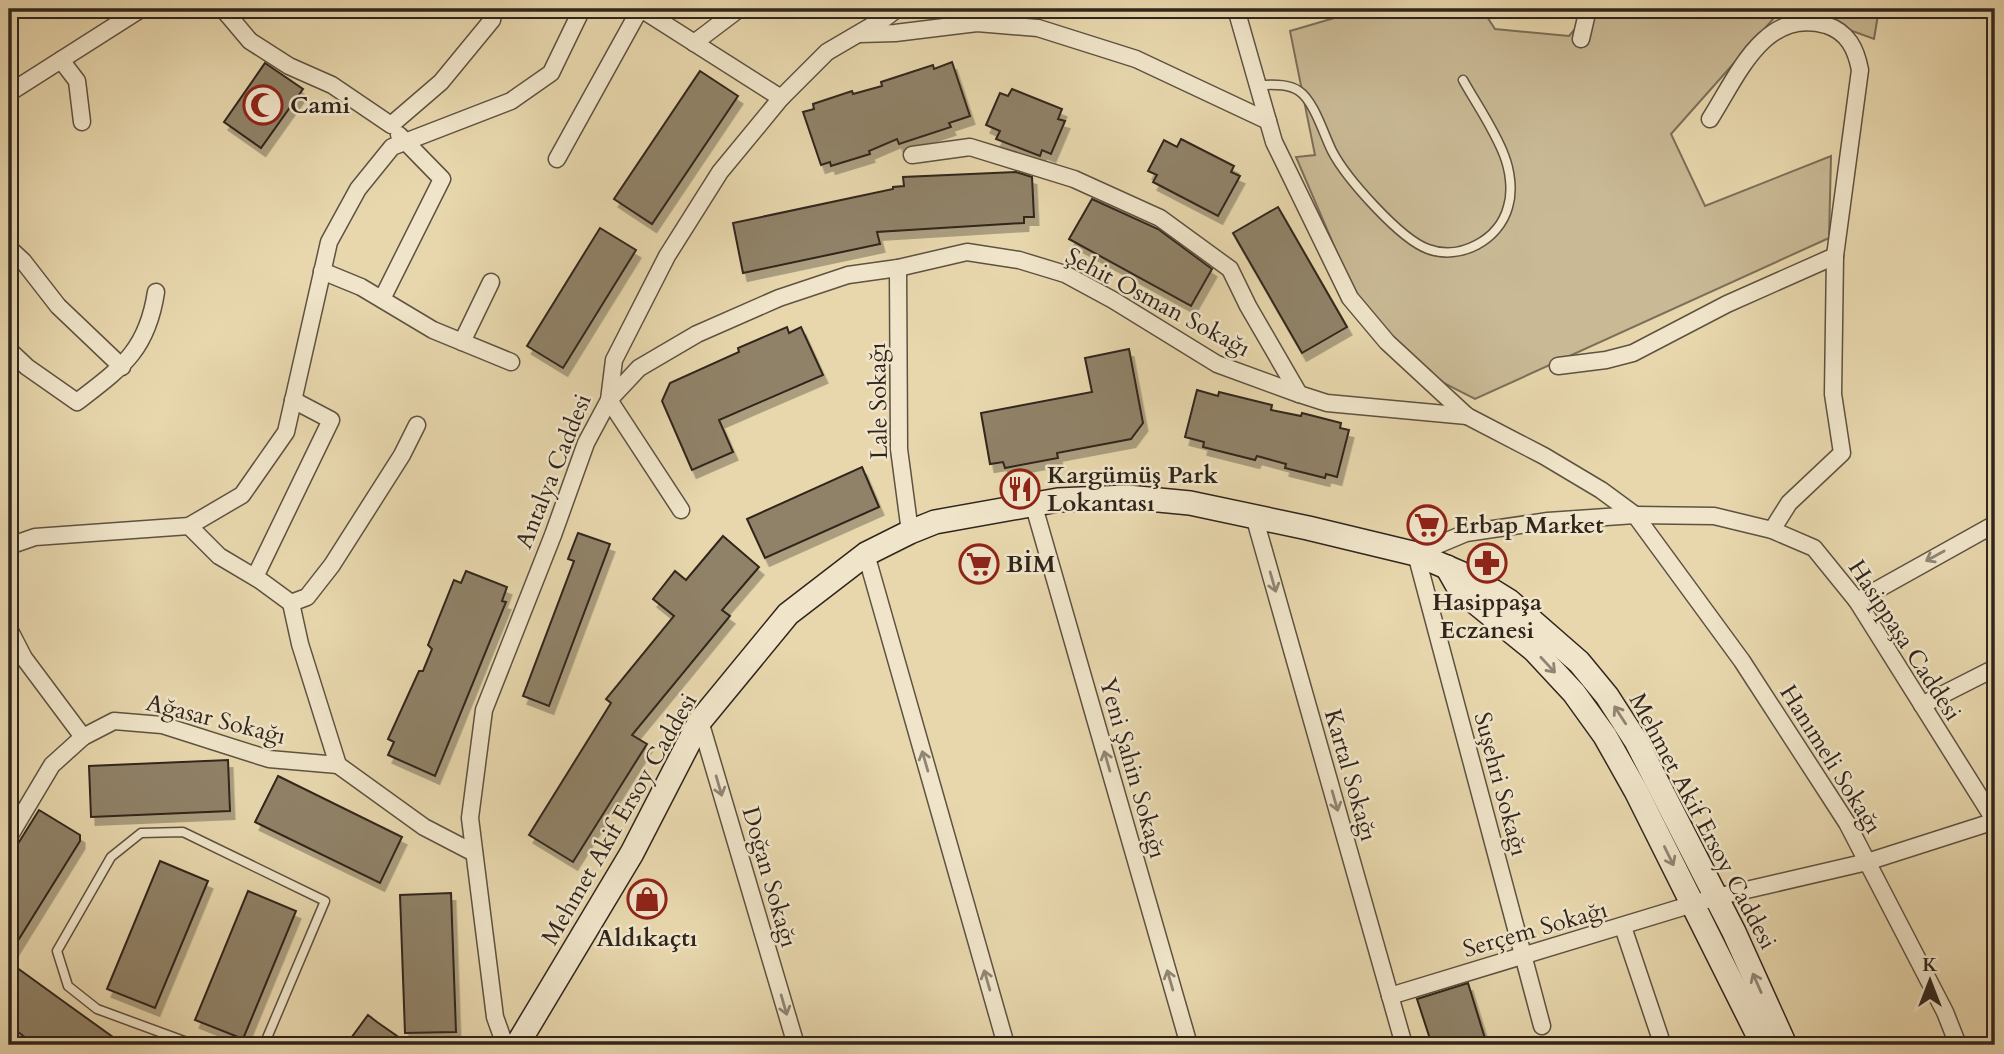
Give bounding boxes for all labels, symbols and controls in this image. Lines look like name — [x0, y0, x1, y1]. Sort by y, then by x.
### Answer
mosque icon: Cami — [242, 84, 284, 126]
place label: Cami — [290, 89, 351, 122]
street label: Şehit Osman Sokağı — [1060, 240, 1256, 365]
street label: Lale Sokağı — [861, 342, 896, 460]
street label: Antalya Caddesi — [507, 389, 600, 553]
place label: Kargümüş Park Lokantası — [1047, 459, 1218, 520]
restaurant icon: Kargümüş Park Lokantası — [999, 468, 1041, 510]
supermarket icon: Erbap Market — [1406, 504, 1448, 546]
place label: Erbap Market — [1454, 509, 1604, 542]
pharmacy icon: Hasippaşa Eczanesi — [1466, 542, 1508, 584]
supermarket icon: BİM — [958, 543, 1000, 585]
place label: BİM — [1006, 548, 1056, 581]
one-way arrow — [1925, 550, 1946, 563]
street label: Hasippaşa Caddesi — [1840, 553, 1969, 727]
one-way arrow — [1267, 571, 1280, 593]
place label: Hasippaşa Eczanesi — [1432, 586, 1542, 647]
one-way arrow — [1540, 656, 1556, 674]
street label: Yeni Şahin Sokağı — [1091, 674, 1174, 863]
street label: Hanımeli Sokağı — [1772, 679, 1890, 840]
street label: Ağasar Sokağı — [143, 686, 289, 753]
street label: Mehmet Akif Ersoy Caddesi — [534, 687, 705, 951]
street label: Mehmet Akif Ersoy Caddesi — [1621, 687, 1784, 955]
street label: Kartal Sokağı — [1316, 705, 1385, 845]
one-way arrow — [1612, 706, 1626, 726]
street label: Suşehri Sokağı — [1465, 709, 1536, 860]
one-way arrow — [918, 750, 931, 773]
one-way arrow — [1100, 750, 1113, 772]
one-way arrow — [714, 775, 727, 797]
one-way arrow — [1329, 790, 1342, 812]
street label: Doğan Sokağı — [734, 803, 805, 952]
one-way arrow — [1662, 845, 1676, 866]
shop icon: Aldıkaçtı — [626, 878, 668, 920]
street label: Serçem Sokağı — [1459, 893, 1611, 966]
place label: Aldıkaçtı — [597, 922, 698, 955]
north arrow — [1896, 946, 1966, 1016]
text: K — [1922, 952, 1938, 978]
one-way arrow — [980, 969, 993, 991]
one-way arrow — [1163, 969, 1176, 991]
one-way arrow — [1750, 973, 1763, 994]
one-way arrow — [778, 993, 791, 1015]

